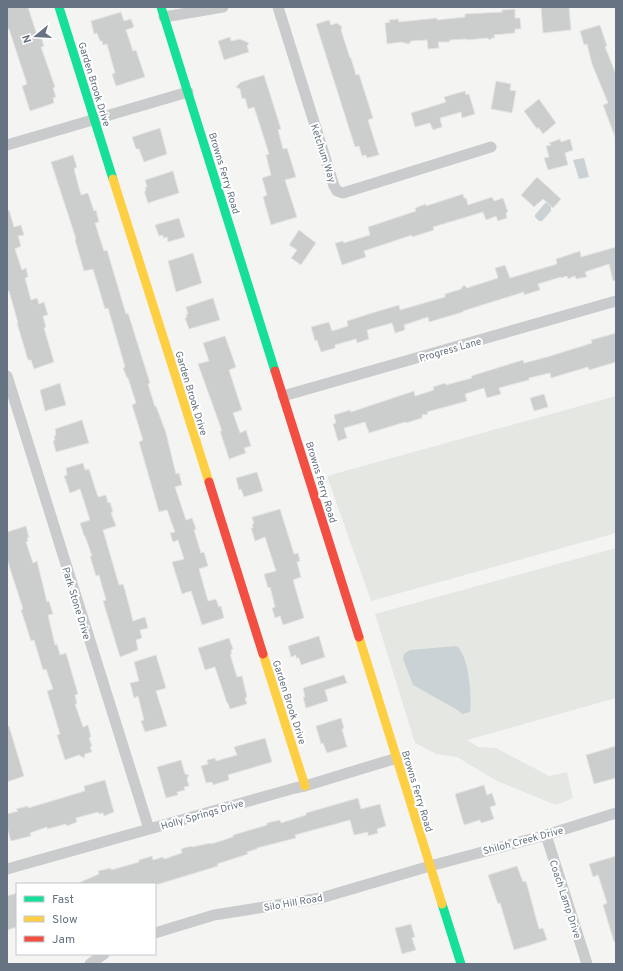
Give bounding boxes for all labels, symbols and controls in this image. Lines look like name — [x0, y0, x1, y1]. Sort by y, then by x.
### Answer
north arrow — [16, 16, 56, 56]
text: N — [20, 33, 35, 45]
street label: Garden Brook Drive — [75, 41, 113, 128]
street label: Ketchum Way — [307, 122, 338, 184]
street label: Browns Ferry Road — [205, 131, 242, 216]
street label: Progress Lane — [418, 335, 483, 366]
street label: Garden Brook Drive — [172, 350, 210, 437]
street label: Browns Ferry Road — [302, 440, 339, 525]
street label: Park Stone Drive — [58, 566, 93, 641]
street label: Garden Brook Drive — [269, 659, 308, 746]
street label: Browns Ferry Road — [398, 749, 435, 834]
street label: Holly Springs Drive — [159, 797, 245, 833]
street label: Shiloh Creek Drive — [482, 824, 565, 858]
street label: Coach Lamp Drive — [546, 859, 583, 940]
legend — [16, 883, 156, 955]
text: Fast — [52, 892, 74, 908]
street label: Silo Hill Road — [263, 892, 324, 915]
text: Slow — [52, 912, 78, 928]
text: Jam — [52, 932, 75, 948]

